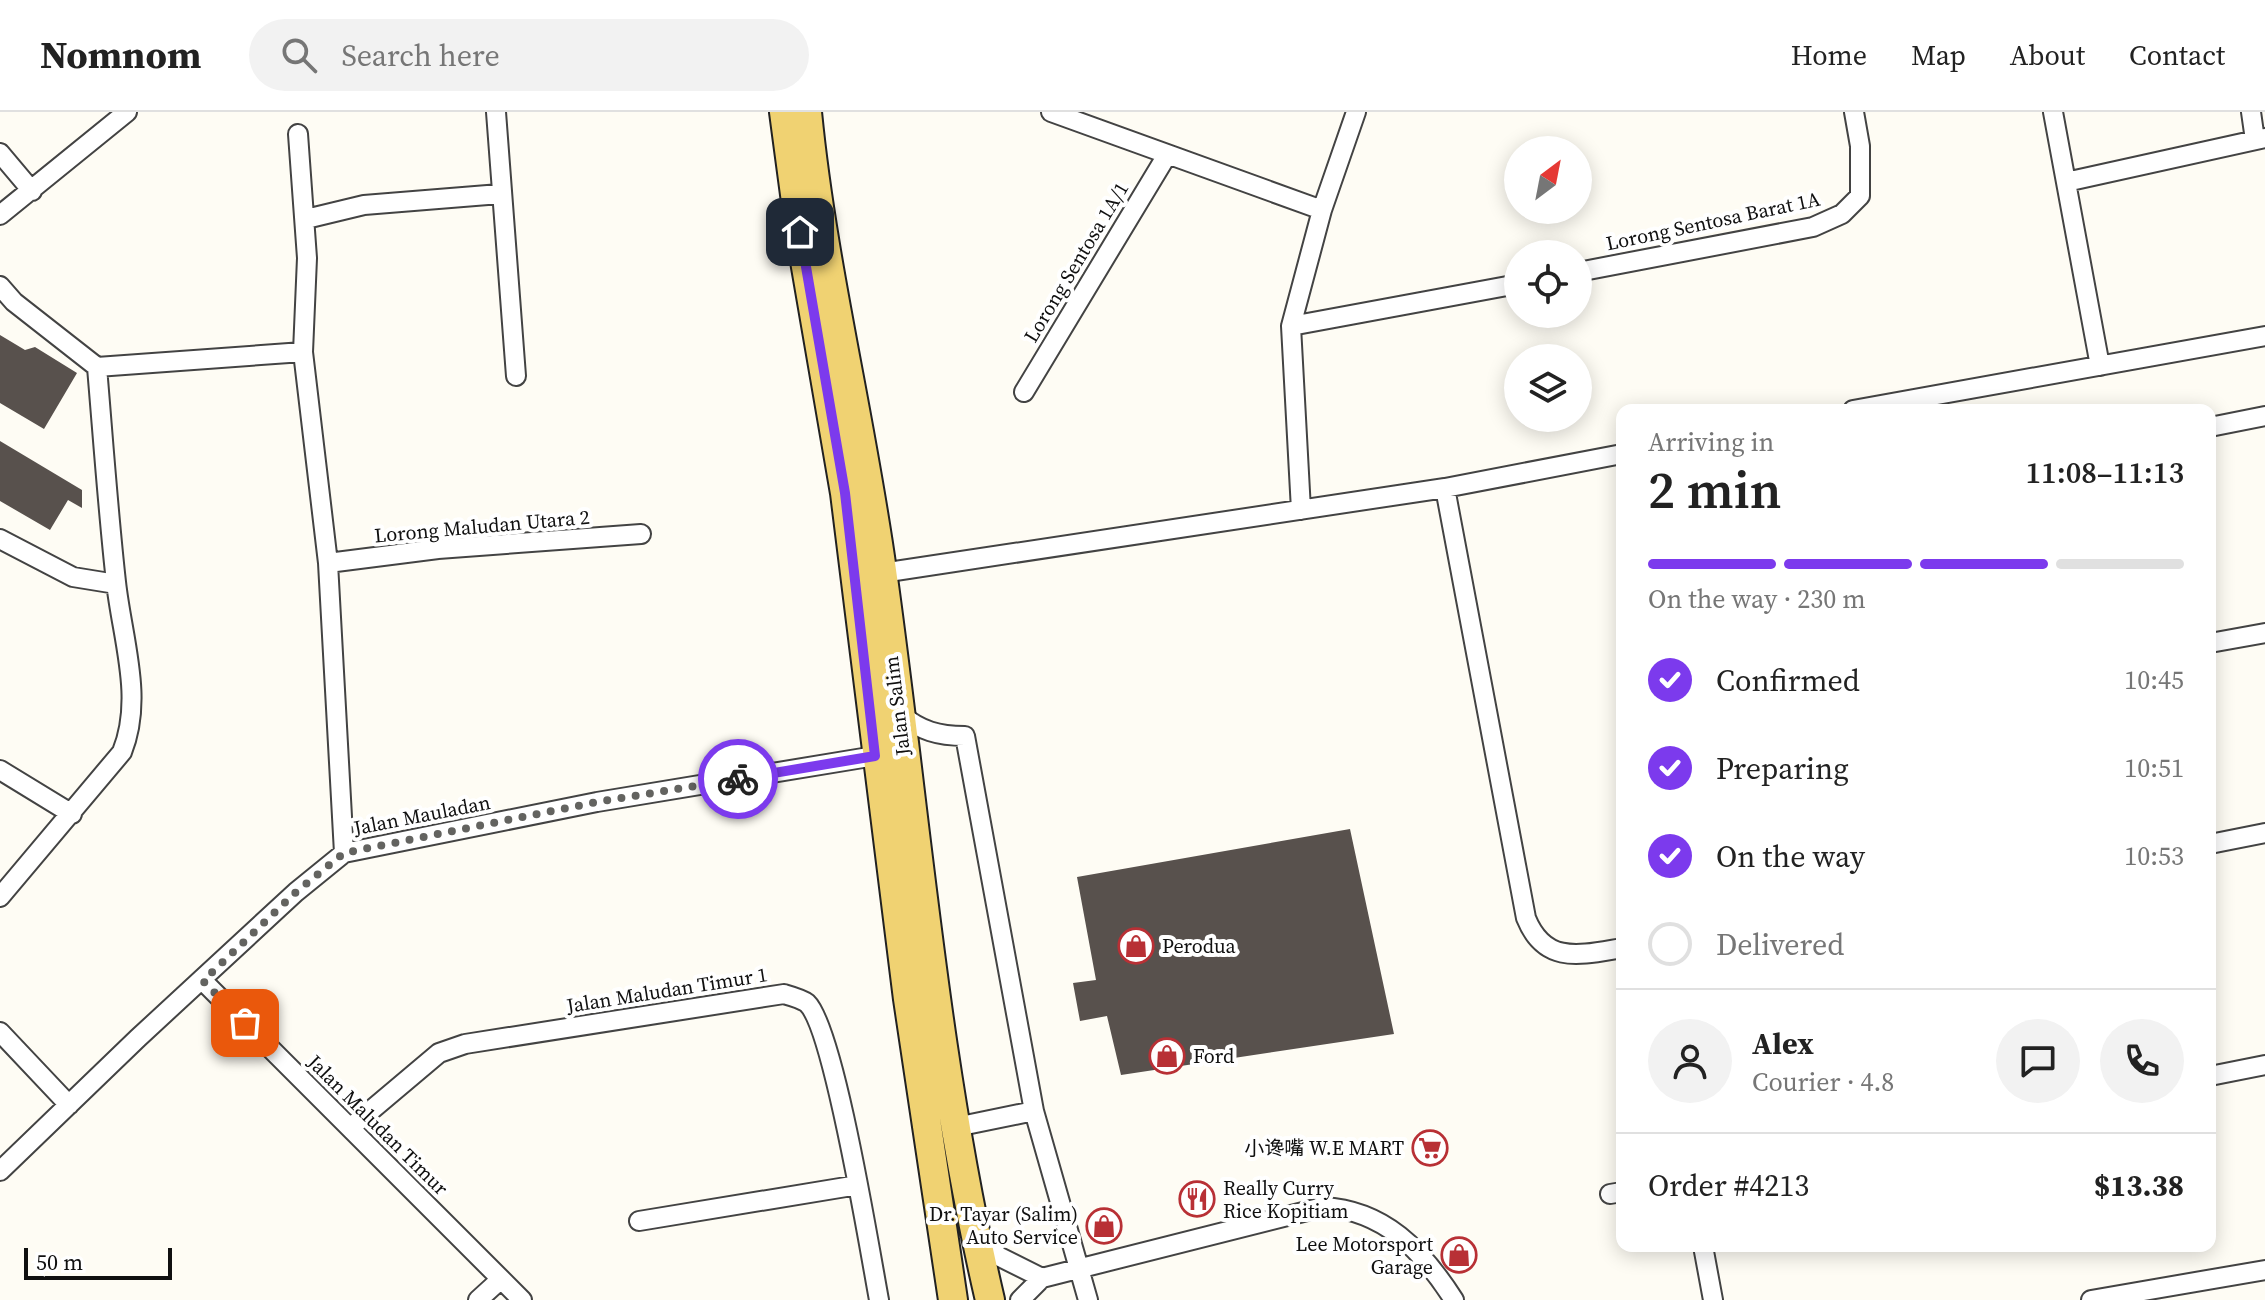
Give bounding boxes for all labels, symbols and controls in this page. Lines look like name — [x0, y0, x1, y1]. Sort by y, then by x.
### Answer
search box — [249, 19, 809, 91]
text: Nomnom — [40, 29, 201, 81]
icon: search — [277, 33, 321, 77]
text: Search here — [341, 35, 500, 76]
text: Home — [1791, 36, 1867, 74]
text: Map — [1911, 36, 1966, 74]
text: About — [2010, 36, 2085, 74]
text: Contact — [2129, 36, 2225, 74]
north arrow — [1504, 136, 1592, 224]
map controls — [1504, 136, 1592, 432]
street label: Lorong Sentosa 1A/1 — [1017, 177, 1135, 347]
street label: Lorong Sentosa Barat 1A — [1603, 184, 1823, 257]
pin — [766, 198, 834, 266]
icon: home — [778, 210, 822, 254]
button: locate — [1504, 240, 1592, 328]
button: layers — [1504, 344, 1592, 432]
text: Arriving in — [1648, 424, 1774, 460]
text: 11:08–11:13 — [2025, 452, 2184, 493]
text: 2 min — [1648, 454, 1781, 525]
street label: Lorong Maludan Utara 2 — [373, 503, 591, 549]
text: On the way · 230 m — [1648, 581, 1866, 617]
street label: Jalan Salim — [877, 655, 917, 758]
icon: check — [1648, 658, 1692, 702]
text: Confirmed — [1716, 660, 1860, 701]
text: 10:45 — [2124, 662, 2184, 698]
courier — [698, 739, 778, 819]
icon: check — [1648, 746, 1692, 790]
text: Preparing — [1716, 748, 1849, 789]
text: 10:51 — [2124, 750, 2184, 786]
icon: bike — [716, 757, 760, 801]
street label: Jalan Mauladan — [350, 788, 493, 842]
icon: check — [1648, 834, 1692, 878]
text: On the way — [1716, 836, 1865, 877]
text: 10:53 — [2124, 838, 2184, 874]
text: Delivered — [1716, 924, 1844, 965]
shop icon: Perodua — [1117, 927, 1155, 965]
place label: Perodua — [1162, 932, 1237, 960]
street label: Jalan Maludan Timur 1 — [564, 960, 770, 1020]
pin — [211, 989, 279, 1057]
icon: bag — [223, 1001, 267, 1045]
button: person — [1648, 1019, 1732, 1103]
button: chat — [1996, 1019, 2080, 1103]
button: phone — [2100, 1019, 2184, 1103]
text: Alex — [1752, 1023, 1814, 1064]
shop icon: Ford — [1148, 1037, 1186, 1075]
place label: Ford — [1193, 1042, 1235, 1070]
street label: Jalan Maludan Timur — [301, 1048, 455, 1202]
text: Courier · 4.8 — [1752, 1064, 1894, 1100]
supermarket icon: 小谗嘴 W.E MART — [1411, 1129, 1449, 1167]
place label: 小谗嘴 W.E MART — [1244, 1134, 1404, 1162]
text: Order #4213 — [1648, 1165, 1809, 1206]
text: $13.38 — [2094, 1165, 2184, 1206]
place label: Really Curry Rice Kopitiam — [1223, 1174, 1349, 1225]
restaurant icon: Really Curry Rice Kopitiam — [1178, 1180, 1216, 1218]
place label: Dr. Tayar (Salim) Auto Service — [929, 1200, 1078, 1251]
shop icon: Dr. Tayar (Salim) Auto Service — [1085, 1207, 1123, 1245]
place label: Lee Motorsport Garage — [1295, 1230, 1433, 1281]
shop icon: Lee Motorsport Garage — [1440, 1236, 1478, 1274]
scale bar — [24, 1244, 172, 1280]
text: 50 m — [36, 1247, 83, 1277]

